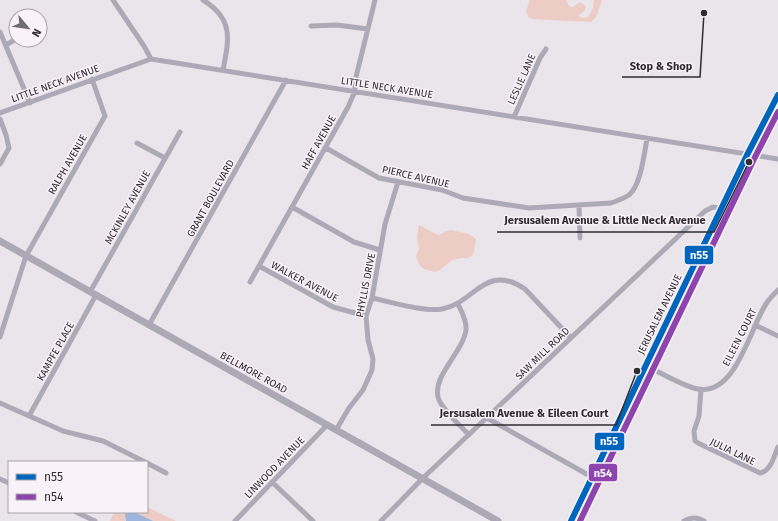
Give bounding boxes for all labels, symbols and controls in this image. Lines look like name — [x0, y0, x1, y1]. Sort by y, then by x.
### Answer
north arrow — [8, 8, 48, 48]
text: N — [29, 26, 44, 39]
street label: LESLIE LANE — [505, 52, 538, 107]
callout: Stop & Shop — [622, 54, 700, 77]
text: Stop & Shop — [630, 60, 693, 73]
street label: LITTLE NECK AVENUE — [10, 62, 101, 105]
street label: LITTLE NECK AVENUE — [340, 75, 434, 101]
street label: HAFF AVENUE — [299, 113, 339, 172]
street label: RALPH AVENUE — [46, 132, 90, 197]
street label: GRANT BOULEVARD — [185, 158, 237, 239]
street label: PIERCE AVENUE — [381, 163, 451, 191]
street label: MCKINLEY AVENUE — [103, 168, 153, 247]
callout: Jersusalem Avenue & Little Neck Avenue — [497, 209, 714, 232]
text: Jersusalem Avenue & Little Neck Avenue — [503, 214, 706, 227]
line badge: n55 — [684, 245, 714, 265]
text: n55 — [690, 249, 708, 262]
street label: PHYLLIS DRIVE — [354, 252, 378, 318]
street label: WALKER AVENUE — [269, 259, 340, 305]
street label: JERUSALEM AVENUE — [635, 272, 685, 357]
street label: EILEEN COURT — [720, 306, 760, 368]
street label: KAMPFE PLACE — [35, 320, 77, 383]
street label: SAW MILL ROAD — [513, 325, 572, 382]
street label: BELLMORE ROAD — [218, 349, 289, 396]
callout: Jersusalem Avenue & Eileen Court — [431, 402, 616, 425]
text: Jersusalem Avenue & Eileen Court — [439, 407, 609, 420]
line badge: n55 — [594, 432, 625, 451]
street label: LINWOOD AVENUE — [242, 434, 307, 501]
text: n55 — [600, 435, 618, 448]
street label: JULIA LANE — [708, 436, 757, 468]
legend — [8, 461, 148, 513]
line badge: n54 — [588, 463, 618, 482]
text: n54 — [594, 467, 612, 480]
text: n55 — [44, 470, 63, 484]
text: n54 — [44, 490, 64, 504]

